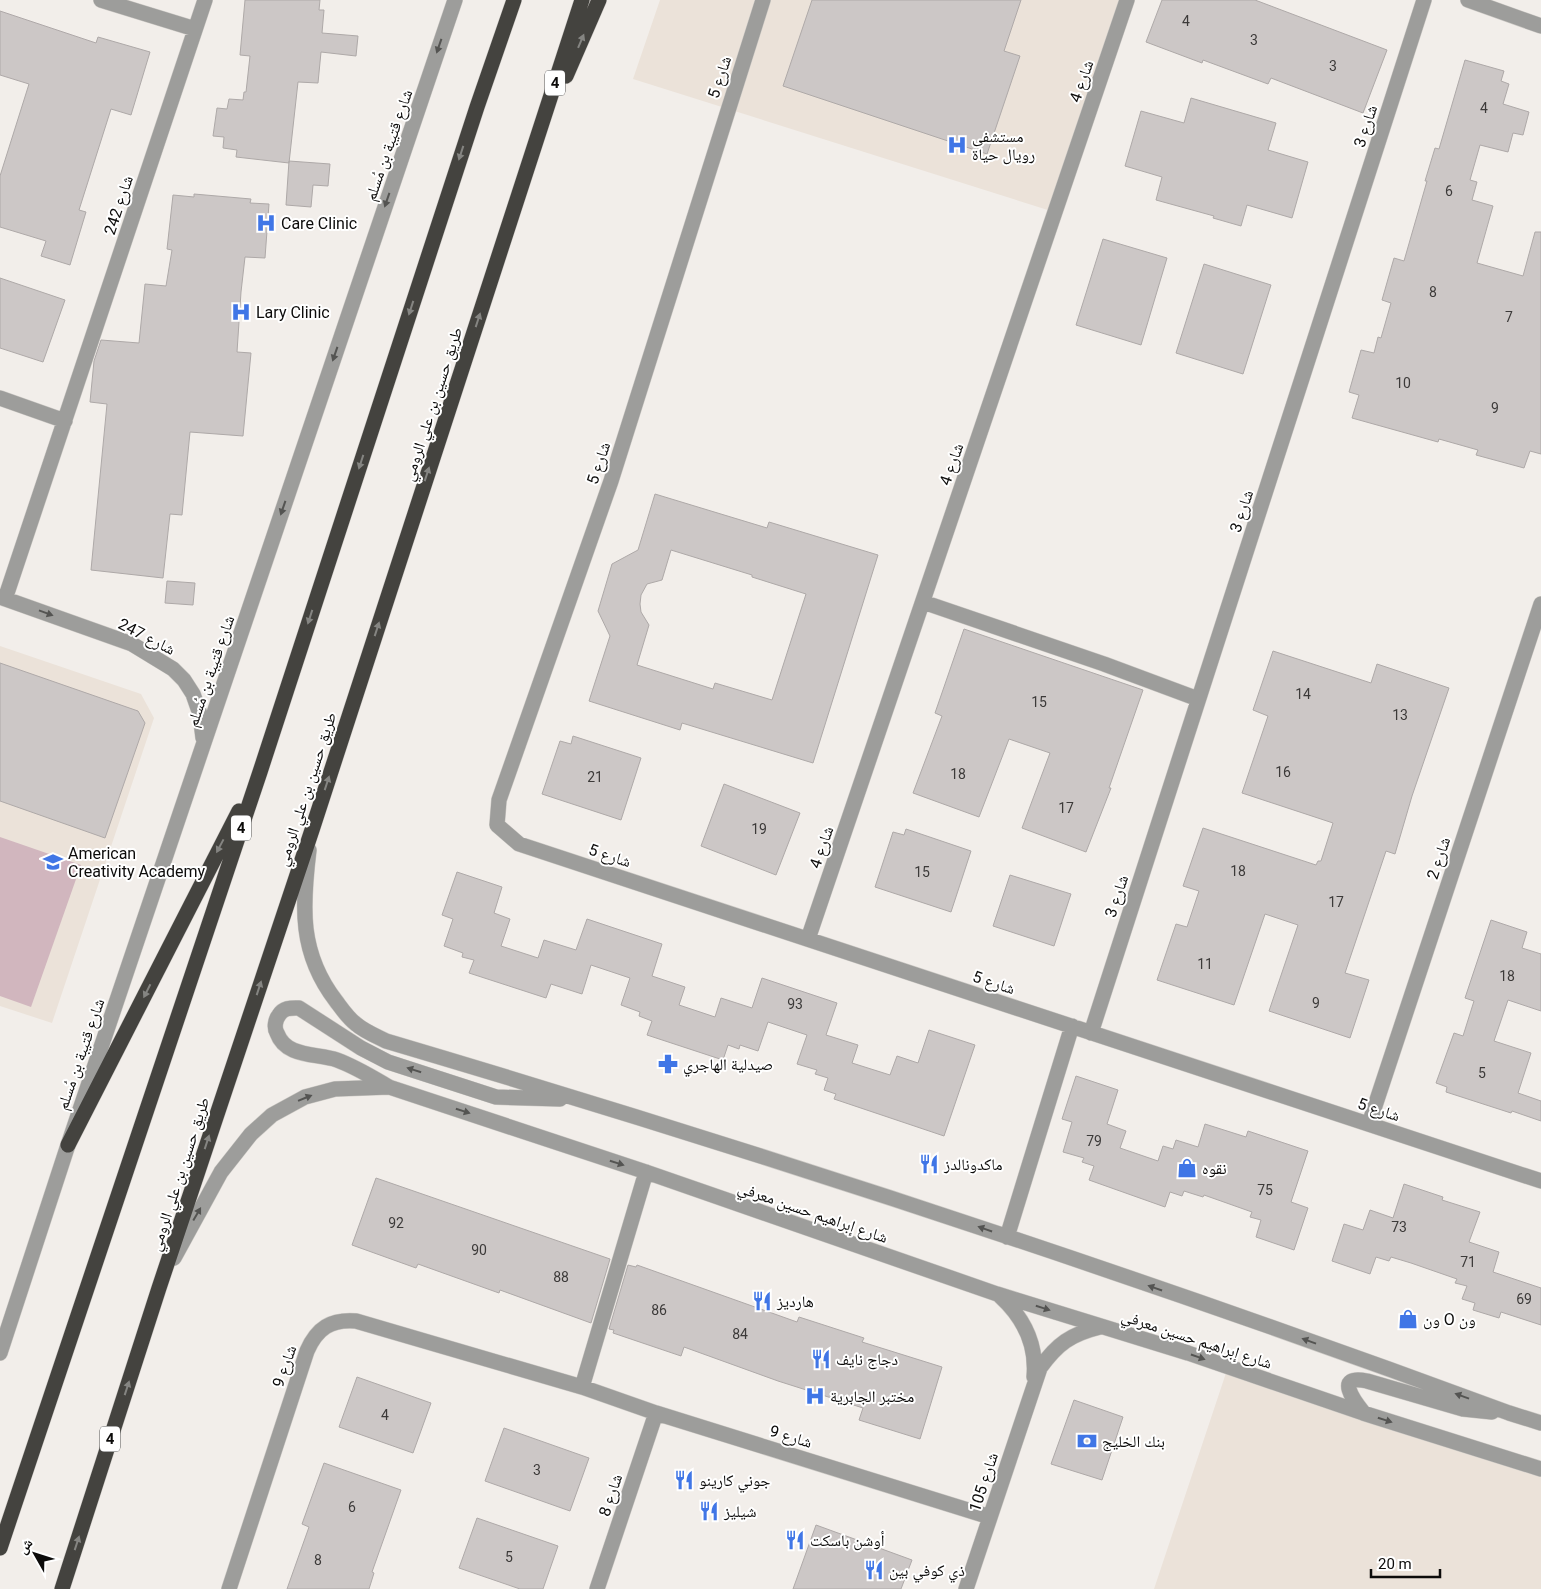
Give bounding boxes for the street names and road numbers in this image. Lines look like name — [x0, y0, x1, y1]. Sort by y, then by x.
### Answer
street label: شارع 5 — [704, 54, 736, 101]
street label: شارع 4 — [1065, 58, 1098, 105]
road number: 4 — [545, 70, 565, 96]
street label: شارع قتيبة بن مُسلم — [361, 87, 417, 204]
street label: شارع 3 — [1350, 103, 1382, 150]
street label: شارع 242 — [100, 173, 138, 238]
street label: طريق حسين بن علي الرومي — [399, 325, 469, 484]
street label: شارع 5 — [583, 440, 615, 487]
street label: شارع 4 — [935, 441, 968, 488]
street label: شارع 3 — [1226, 488, 1258, 535]
street label: شارع قتيبة بن مُسلم — [183, 613, 239, 730]
street label: شارع 247 — [115, 614, 178, 660]
street label: طريق حسين بن علي الرومي — [273, 710, 343, 869]
road number: 4 — [231, 816, 251, 840]
street label: شارع 4 — [805, 824, 838, 871]
street label: شارع 2 — [1423, 835, 1455, 882]
street label: شارع 5 — [586, 840, 633, 872]
street label: شارع 3 — [1101, 873, 1133, 920]
street label: شارع 5 — [970, 967, 1017, 999]
street label: شارع قتيبة بن مُسلم — [53, 996, 109, 1113]
street label: شارع 5 — [1355, 1094, 1402, 1126]
street label: طريق حسين بن علي الرومي — [146, 1095, 216, 1254]
street label: شارع إبراهيم حسين معرفي — [734, 1178, 890, 1250]
street label: شارع إبراهيم حسين معرفي — [1118, 1306, 1275, 1376]
street label: شارع 9 — [268, 1343, 301, 1390]
street label: شارع 9 — [767, 1421, 814, 1453]
road number: 4 — [100, 1426, 120, 1452]
street label: شارع 105 — [965, 1450, 1003, 1515]
street label: شارع 8 — [595, 1472, 627, 1519]

